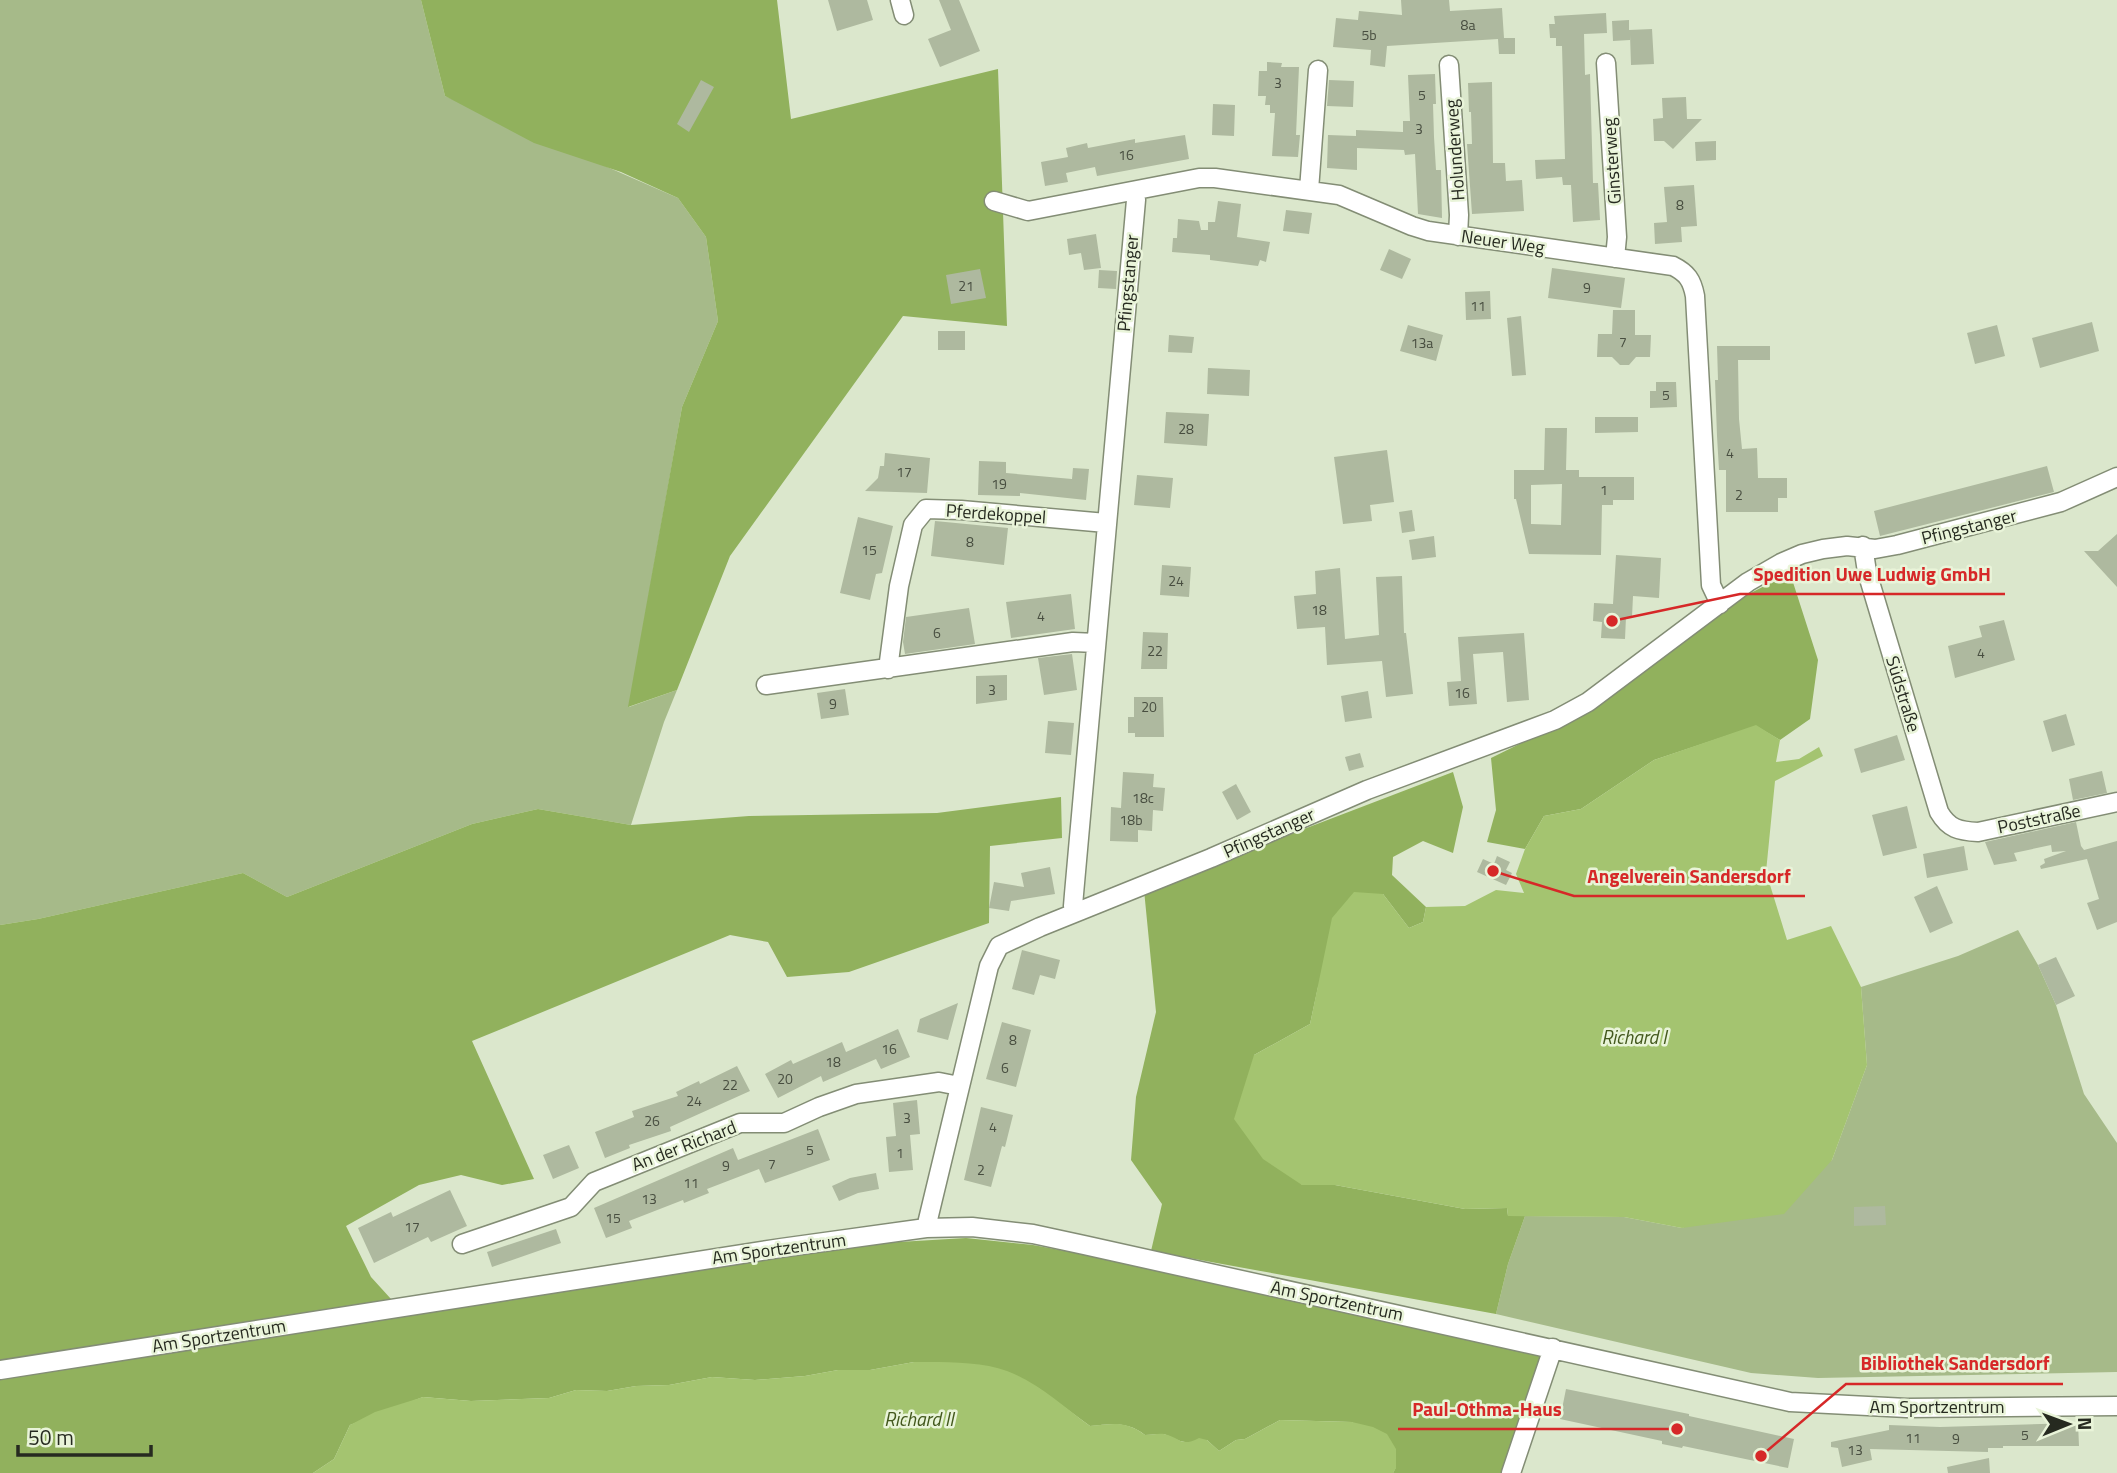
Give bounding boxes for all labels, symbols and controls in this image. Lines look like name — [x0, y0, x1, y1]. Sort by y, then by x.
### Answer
house number: 8a — [1461, 14, 1475, 35]
house number: 5b — [1361, 24, 1377, 45]
house number: 3 — [1274, 72, 1282, 93]
house number: 5 — [1418, 84, 1426, 105]
street label: Holunderweg — [1437, 98, 1472, 202]
street label: Ginsterweg — [1595, 117, 1628, 205]
house number: 3 — [1415, 118, 1423, 139]
house number: 16 — [1118, 144, 1134, 165]
house number: 8 — [1676, 194, 1684, 215]
street label: Neuer Weg — [1460, 222, 1547, 261]
street label: Pfingstanger — [1110, 233, 1145, 333]
house number: 21 — [958, 275, 974, 296]
house number: 9 — [1583, 277, 1591, 298]
house number: 11 — [1470, 295, 1486, 316]
house number: 7 — [1619, 331, 1627, 352]
house number: 13a — [1411, 332, 1433, 353]
house number: 5 — [1662, 384, 1670, 405]
house number: 28 — [1178, 418, 1194, 439]
house number: 4 — [1726, 442, 1734, 463]
house number: 17 — [896, 461, 912, 482]
house number: 19 — [991, 473, 1007, 494]
house number: 1 — [1600, 479, 1608, 500]
house number: 2 — [1735, 484, 1743, 505]
street label: Pferdekoppel — [945, 497, 1047, 530]
street label: Pfingstanger — [1918, 502, 2019, 551]
house number: 8 — [966, 531, 974, 552]
house number: 15 — [861, 539, 877, 560]
callout: Spedition Uwe Ludwig GmbH — [1740, 554, 2005, 594]
text: Spedition Uwe Ludwig GmbH — [1753, 559, 1991, 588]
house number: 24 — [1168, 570, 1184, 591]
house number: 18 — [1311, 599, 1327, 620]
house number: 4 — [1037, 605, 1045, 626]
house number: 6 — [933, 622, 941, 643]
house number: 22 — [1147, 640, 1163, 661]
house number: 4 — [1977, 642, 1985, 663]
street label: Südstraße — [1879, 653, 1928, 735]
house number: 3 — [988, 679, 996, 700]
house number: 16 — [1454, 682, 1470, 703]
house number: 9 — [829, 693, 837, 714]
house number: 20 — [1141, 696, 1157, 717]
house number: 18c — [1132, 787, 1154, 808]
street label: Poststraße — [1995, 797, 2083, 840]
street label: Pfingstanger — [1219, 800, 1319, 865]
house number: 18b — [1119, 809, 1143, 830]
callout: Angelverein Sandersdorf — [1574, 856, 1805, 896]
text: Angelverein Sandersdorf — [1587, 861, 1791, 890]
water label: Richard I — [1601, 1022, 1668, 1051]
house number: 8 — [1009, 1029, 1017, 1050]
house number: 16 — [881, 1038, 897, 1059]
house number: 18 — [825, 1051, 841, 1072]
house number: 6 — [1001, 1057, 1009, 1078]
house number: 20 — [777, 1068, 793, 1089]
house number: 22 — [722, 1074, 738, 1095]
house number: 24 — [686, 1090, 702, 1111]
house number: 3 — [903, 1107, 911, 1128]
house number: 26 — [644, 1110, 660, 1131]
street label: An der Richard — [628, 1113, 740, 1178]
house number: 4 — [989, 1116, 997, 1137]
house number: 5 — [806, 1139, 814, 1160]
house number: 1 — [896, 1142, 904, 1163]
house number: 7 — [768, 1153, 776, 1174]
house number: 9 — [722, 1155, 730, 1176]
house number: 2 — [977, 1159, 985, 1180]
house number: 11 — [683, 1172, 699, 1193]
house number: 13 — [641, 1188, 657, 1209]
house number: 15 — [605, 1207, 621, 1228]
house number: 17 — [404, 1216, 420, 1237]
street label: Am Sportzentrum — [710, 1226, 848, 1271]
street label: Am Sportzentrum — [1268, 1273, 1406, 1328]
street label: Am Sportzentrum — [150, 1312, 288, 1359]
callout: Bibliothek Sandersdorf — [1846, 1344, 2063, 1384]
text: Bibliothek Sandersdorf — [1860, 1348, 2050, 1377]
callout: Paul-Othma-Haus — [1398, 1389, 1576, 1429]
north arrow — [2033, 1389, 2103, 1459]
street label: Am Sportzentrum — [1869, 1393, 2005, 1420]
text: Paul-Othma-Haus — [1412, 1394, 1562, 1423]
water label: Richard II — [884, 1404, 955, 1433]
scale bar — [18, 1414, 150, 1458]
text: N — [2071, 1417, 2100, 1431]
text: 50 m — [28, 1421, 74, 1453]
house number: 5 — [2021, 1424, 2029, 1445]
house number: 11 — [1905, 1427, 1921, 1448]
house number: 9 — [1952, 1428, 1960, 1449]
house number: 13 — [1847, 1439, 1863, 1460]

